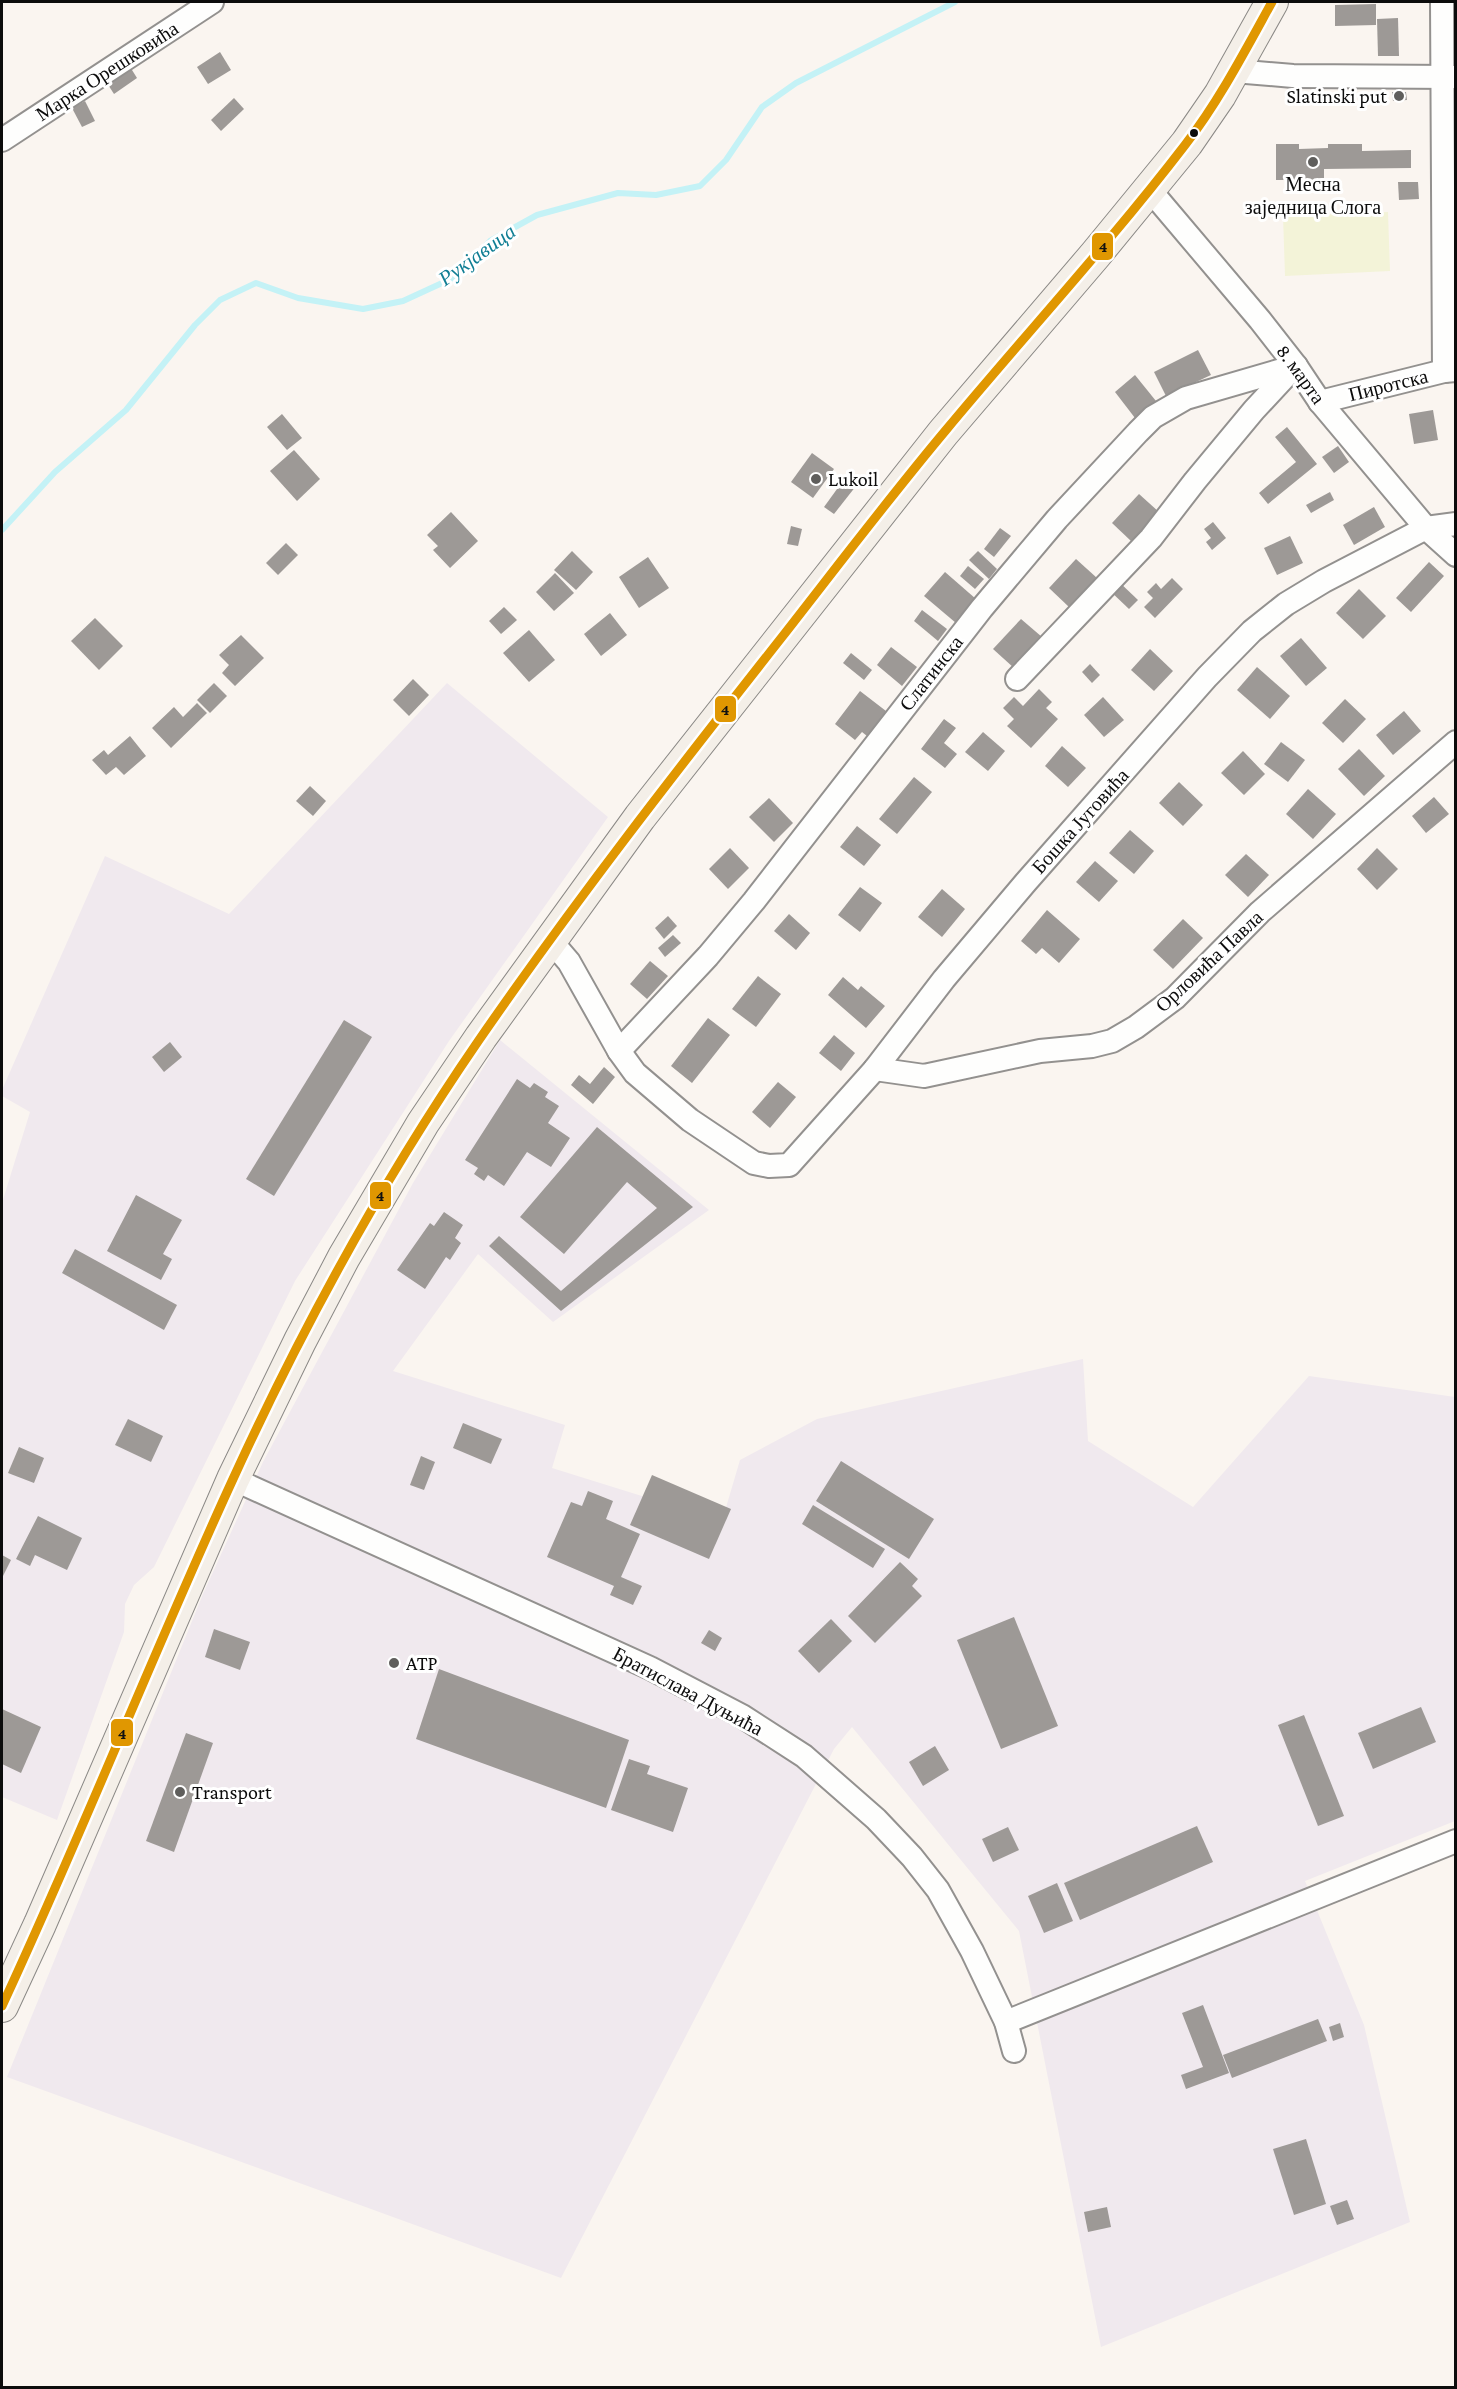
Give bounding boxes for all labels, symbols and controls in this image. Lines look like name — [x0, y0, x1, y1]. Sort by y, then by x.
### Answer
street label: Марка Орешковића — [32, 17, 183, 126]
place label: Slatinski put — [1286, 85, 1387, 108]
marker: Slatinski put — [1392, 89, 1406, 103]
unlabelled marker — [1188, 127, 1200, 139]
marker: Месна заједница Слога — [1306, 155, 1320, 169]
place label: Месна заједница Слога — [1245, 173, 1381, 219]
water label: Рукјавица — [433, 219, 520, 292]
line badge: 4 — [1091, 232, 1114, 261]
text: 4 — [1099, 238, 1108, 255]
street label: 8. марта — [1271, 340, 1330, 409]
street label: Пиротска — [1346, 364, 1430, 406]
place label: Lukoil — [828, 468, 878, 490]
marker: Lukoil — [809, 472, 823, 486]
street label: Слатинска — [895, 631, 967, 715]
line badge: 4 — [714, 695, 737, 723]
text: 4 — [721, 701, 730, 718]
street label: Бошка Југовића — [1027, 764, 1134, 879]
street label: Орловића Павла — [1151, 906, 1268, 1017]
line badge: 4 — [369, 1181, 392, 1210]
text: 4 — [376, 1187, 385, 1204]
street label: Братислава Дуњића — [609, 1642, 767, 1741]
place label: ATP — [406, 1652, 438, 1674]
marker: ATP — [387, 1656, 401, 1670]
line badge: 4 — [110, 1718, 134, 1747]
text: 4 — [118, 1725, 127, 1742]
place label: Transport — [192, 1781, 272, 1804]
marker: Transport — [173, 1785, 187, 1799]

